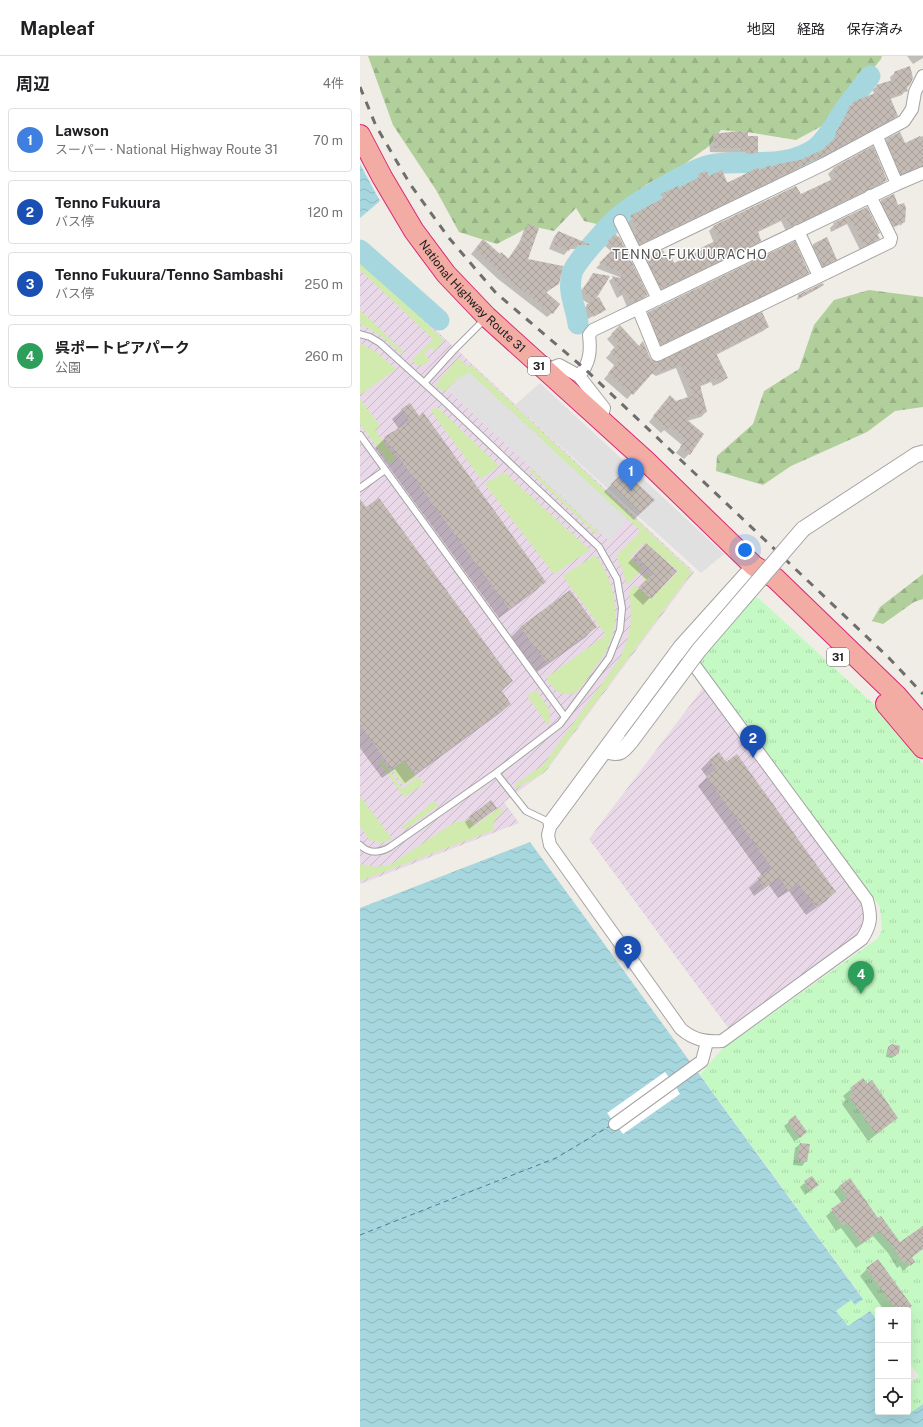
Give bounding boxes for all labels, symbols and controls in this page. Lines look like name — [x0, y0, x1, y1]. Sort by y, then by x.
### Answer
text: Mapleaf — [20, 17, 94, 39]
text: 地図 — [747, 21, 775, 37]
text: 経路 — [797, 21, 825, 37]
text: 保存済み — [847, 21, 903, 37]
text: 周辺 — [16, 74, 50, 94]
text: 4件 — [323, 76, 344, 91]
text: Lawson — [55, 122, 109, 139]
text: 1 — [27, 133, 33, 148]
text: 70 m — [313, 133, 343, 148]
text: スーパー · National Highway Route 31 — [55, 142, 278, 157]
text: Tenno Fukuura — [55, 194, 161, 211]
text: 2 — [26, 205, 34, 220]
text: 120 m — [308, 205, 343, 220]
text: バス停 — [55, 214, 94, 229]
street label: National Highway Route 31 — [416, 237, 528, 355]
district label: TENNO-FUKUURACHO — [612, 247, 768, 262]
text: Tenno Fukuura/Tenno Sambashi — [55, 266, 283, 283]
text: 3 — [26, 277, 34, 292]
text: 250 m — [305, 277, 343, 292]
text: バス停 — [55, 286, 94, 301]
text: 呉ポートピアパーク — [55, 339, 190, 356]
text: 4 — [26, 349, 34, 364]
text: 260 m — [305, 349, 343, 364]
road number: 31 — [528, 357, 550, 375]
text: 公園 — [55, 360, 81, 375]
pin: 1 — [618, 458, 644, 491]
your location — [735, 540, 755, 560]
road number: 31 — [827, 648, 849, 666]
pin: 2 — [740, 725, 766, 758]
pin: 3 — [615, 936, 641, 969]
pin: 4 — [848, 961, 874, 994]
map controls — [875, 1307, 911, 1415]
button: + — [875, 1307, 911, 1343]
button: − — [875, 1343, 911, 1379]
button: locate — [875, 1379, 911, 1415]

